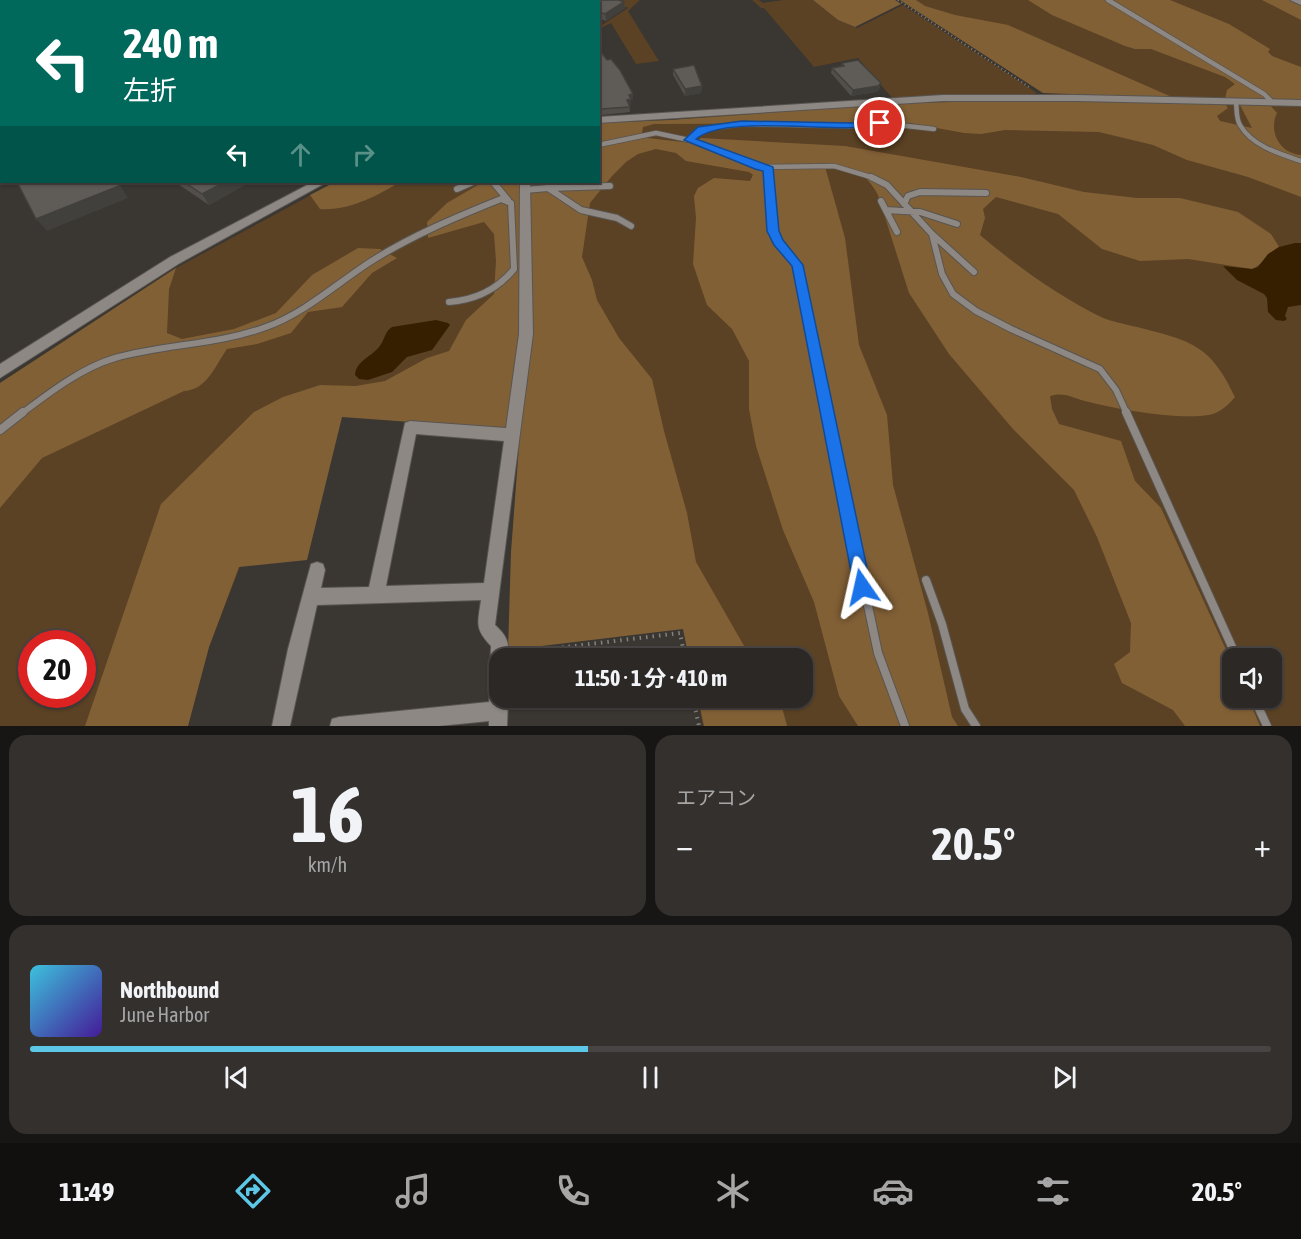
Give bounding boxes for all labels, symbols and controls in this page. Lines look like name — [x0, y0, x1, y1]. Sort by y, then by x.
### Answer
text: 240 m — [123, 19, 218, 67]
icon: left — [24, 24, 102, 102]
text: 左折 — [123, 75, 177, 106]
pin — [854, 97, 905, 148]
icon: arrive — [863, 106, 896, 139]
icon: left — [221, 138, 254, 171]
icon: ahead — [284, 138, 317, 171]
icon: right — [347, 138, 380, 171]
position arrow — [830, 555, 894, 619]
speed limit sign: 20 — [18, 630, 96, 708]
map controls — [1222, 648, 1282, 708]
button: sound — [1222, 648, 1282, 708]
text: 11:50 · 1 分 · 410 m — [575, 665, 727, 691]
text: 16 — [291, 769, 364, 859]
text: エアコン — [676, 786, 756, 809]
text: 20.5° — [932, 818, 1015, 870]
text: − — [676, 826, 693, 864]
text: + — [1254, 826, 1271, 864]
text: km/h — [308, 853, 347, 876]
text: Northbound — [120, 977, 219, 1003]
text: June Harbor — [120, 1003, 209, 1026]
icon: previous — [220, 1061, 253, 1094]
icon: pause — [634, 1061, 667, 1094]
icon: next — [1048, 1061, 1081, 1094]
icon: directions — [232, 1170, 274, 1212]
icon: music — [392, 1170, 434, 1212]
icon: phone — [552, 1170, 594, 1212]
icon: climate — [712, 1170, 754, 1212]
icon: car — [872, 1170, 914, 1212]
icon: filters — [1032, 1170, 1074, 1212]
text: 11:49 — [59, 1176, 115, 1207]
text: 20.5° — [1192, 1176, 1242, 1207]

